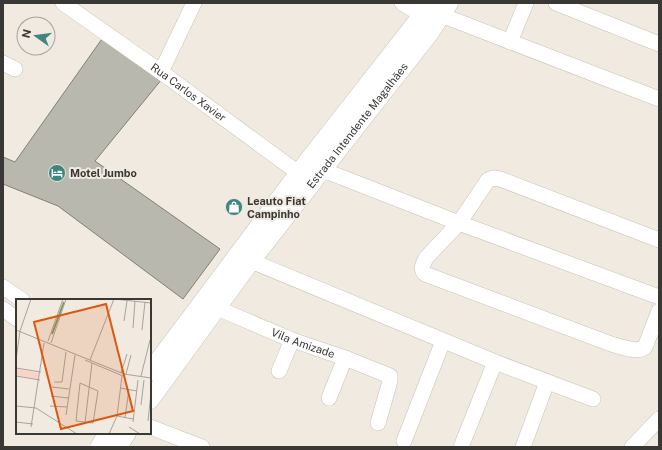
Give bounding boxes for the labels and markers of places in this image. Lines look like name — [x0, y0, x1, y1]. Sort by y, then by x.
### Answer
hotel icon: Motel Jumbo — [47, 163, 67, 183]
place label: Motel Jumbo — [70, 167, 137, 179]
place label: Leauto Fiat Campinho — [247, 195, 306, 220]
shop icon: Leauto Fiat Campinho — [224, 197, 244, 217]

